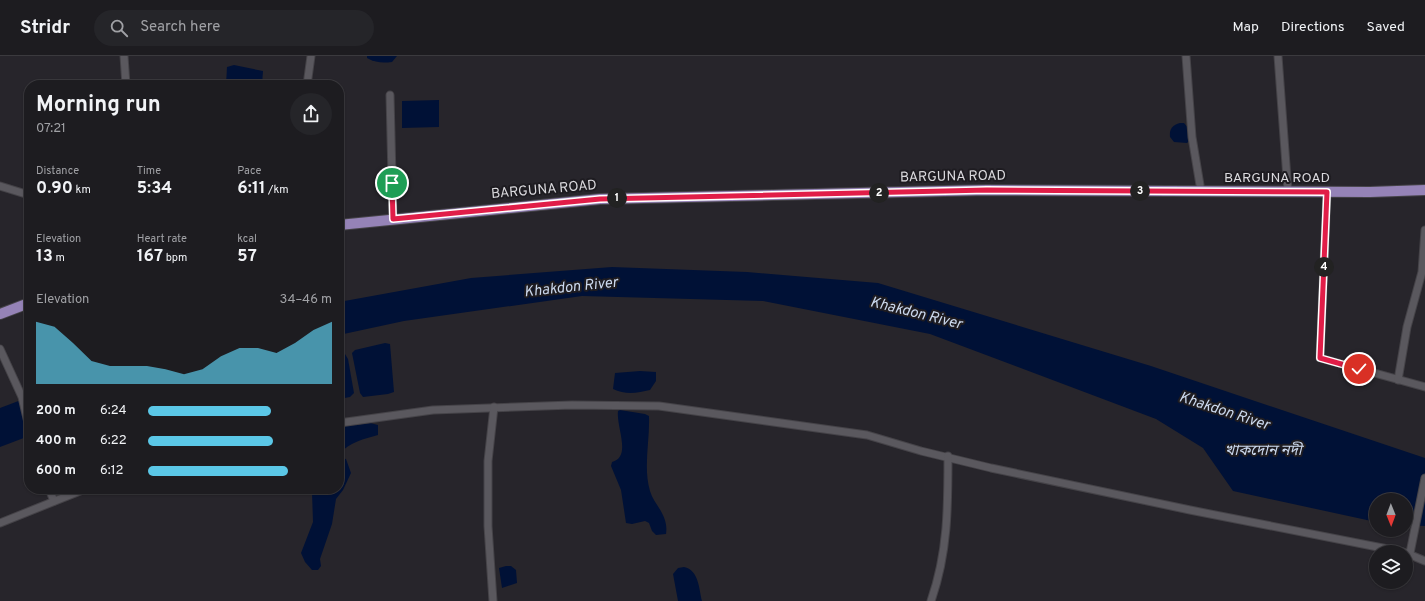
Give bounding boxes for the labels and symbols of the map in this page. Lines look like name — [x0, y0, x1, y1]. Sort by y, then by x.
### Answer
pin — [375, 166, 409, 200]
street label: BARGUNA ROAD — [900, 168, 1006, 186]
street label: BARGUNA ROAD — [1224, 170, 1330, 187]
street label: BARGUNA ROAD — [490, 177, 598, 203]
pin: 3 — [1130, 181, 1150, 201]
pin: 2 — [869, 183, 889, 203]
pin: 1 — [607, 188, 627, 208]
pin: 4 — [1314, 257, 1334, 277]
water label: Khakdon River — [523, 274, 620, 302]
water label: Khakdon River — [868, 293, 965, 335]
pin — [1342, 352, 1376, 386]
water label: Khakdon River — [1176, 388, 1273, 436]
water label: খাকদোন নদী — [1224, 441, 1305, 461]
north arrow — [1369, 493, 1413, 537]

